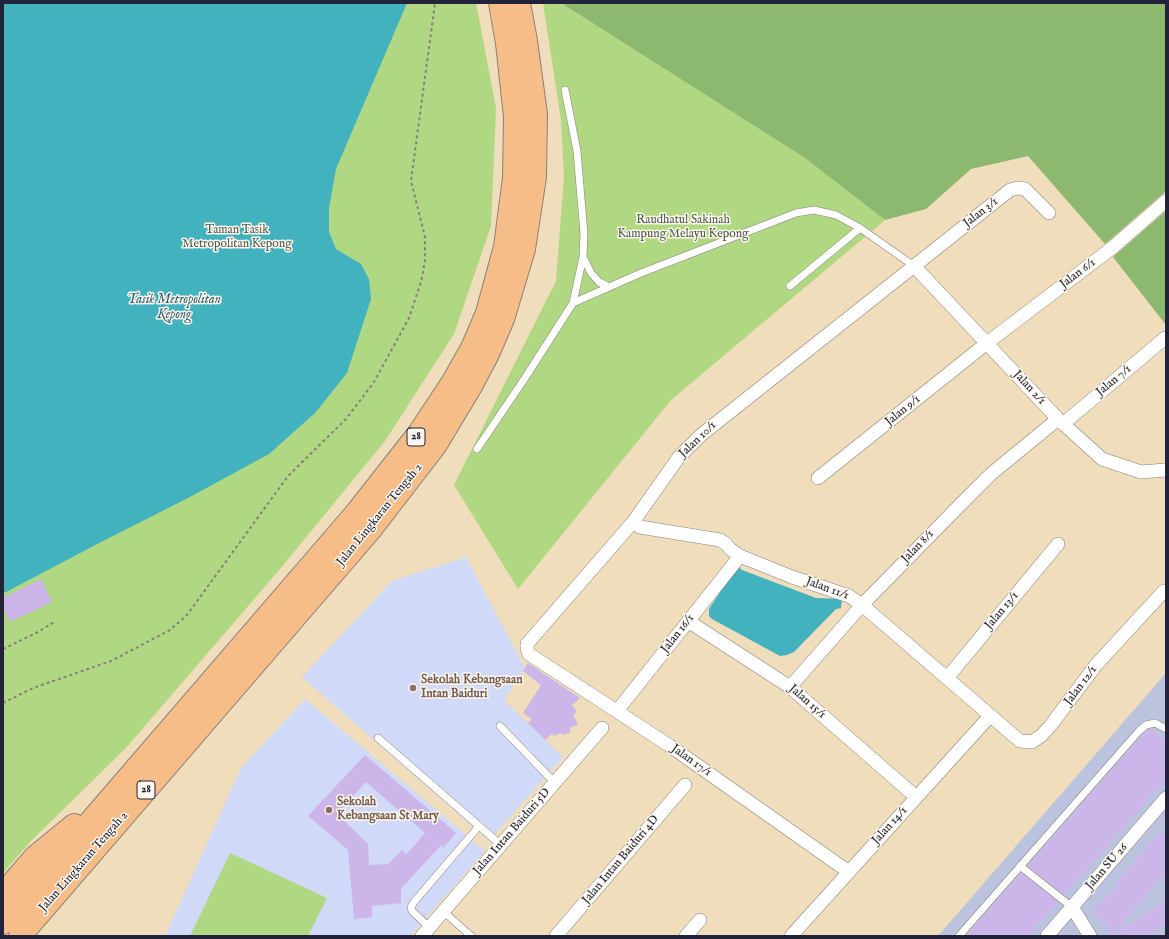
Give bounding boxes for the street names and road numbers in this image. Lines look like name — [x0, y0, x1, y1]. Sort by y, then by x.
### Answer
street label: Jalan 3/1 — [961, 195, 1001, 231]
street label: Jalan 6/1 — [1057, 256, 1099, 292]
street label: Jalan 7/1 — [1094, 362, 1134, 400]
street label: Jalan 2/1 — [1010, 368, 1048, 408]
street label: Jalan 9/1 — [883, 393, 923, 429]
street label: Jalan 10/1 — [676, 419, 720, 461]
road number: 28 — [407, 428, 425, 446]
street label: Jalan Lingkaran Tengah 2 — [334, 461, 426, 569]
street label: Jalan 8/1 — [899, 527, 937, 567]
street label: Jalan 11/1 — [804, 575, 850, 603]
street label: Jalan 13/1 — [982, 589, 1022, 633]
street label: Jalan 16/1 — [658, 612, 698, 656]
street label: Jalan 12/1 — [1061, 663, 1101, 709]
street label: Jalan 15/1 — [785, 682, 829, 722]
street label: Jalan 17/1 — [668, 742, 714, 780]
road number: 28 — [137, 781, 155, 799]
street label: Jalan Intan Baiduri 5D — [470, 786, 554, 878]
street label: Jalan 14/1 — [869, 804, 911, 848]
street label: Jalan Lingkaran Tengah 2 — [37, 809, 131, 915]
street label: Jalan Intan Baiduri 4D — [580, 813, 662, 907]
street label: Jalan SU 26 — [1083, 841, 1131, 893]

